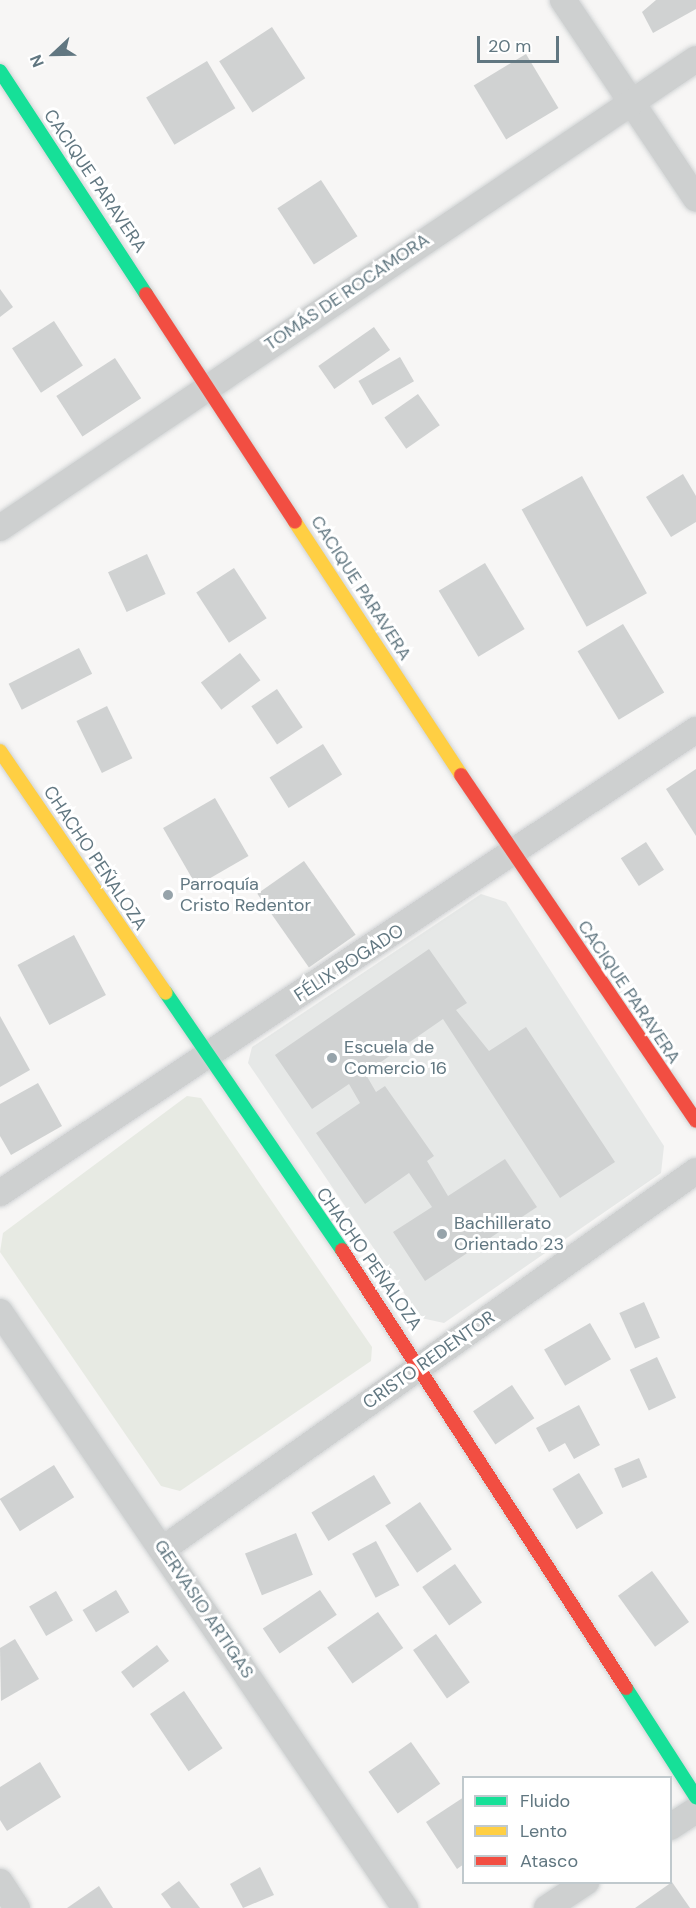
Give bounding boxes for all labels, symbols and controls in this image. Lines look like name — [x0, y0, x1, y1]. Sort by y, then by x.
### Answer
north arrow — [24, 24, 84, 84]
scale bar — [480, 24, 562, 62]
text: 20 m — [488, 34, 531, 58]
text: N — [25, 52, 49, 70]
street label: CACIQUE PARAVERA — [39, 105, 151, 257]
street label: TOMÁS DE ROCAMORA — [261, 229, 433, 355]
street label: CACIQUE PARAVERA — [306, 512, 416, 664]
street label: CHACHO PEÑALOZA — [39, 782, 151, 934]
place label: Parroquía Cristo Redentor — [180, 874, 311, 916]
marker: Parroquía Cristo Redentor — [161, 888, 175, 902]
street label: CACIQUE PARAVERA — [573, 916, 685, 1068]
street label: FÉLIX BOGADO — [290, 920, 408, 1006]
place label: Escuela de Comercio 16 — [344, 1037, 447, 1080]
marker: Escuela de Comercio 16 — [325, 1051, 339, 1065]
street label: CHACHO PEÑALOZA — [312, 1183, 426, 1335]
place label: Bachillerato Orientado 23 — [454, 1213, 564, 1256]
marker: Bachillerato Orientado 23 — [435, 1227, 449, 1241]
street label: CRISTO REDENTOR — [359, 1306, 499, 1414]
street label: GERVASIO ARTIGAS — [150, 1536, 258, 1682]
legend — [462, 1776, 672, 1884]
text: Fluido — [520, 1789, 570, 1813]
text: Lento — [520, 1819, 567, 1843]
text: Atasco — [520, 1849, 578, 1873]

